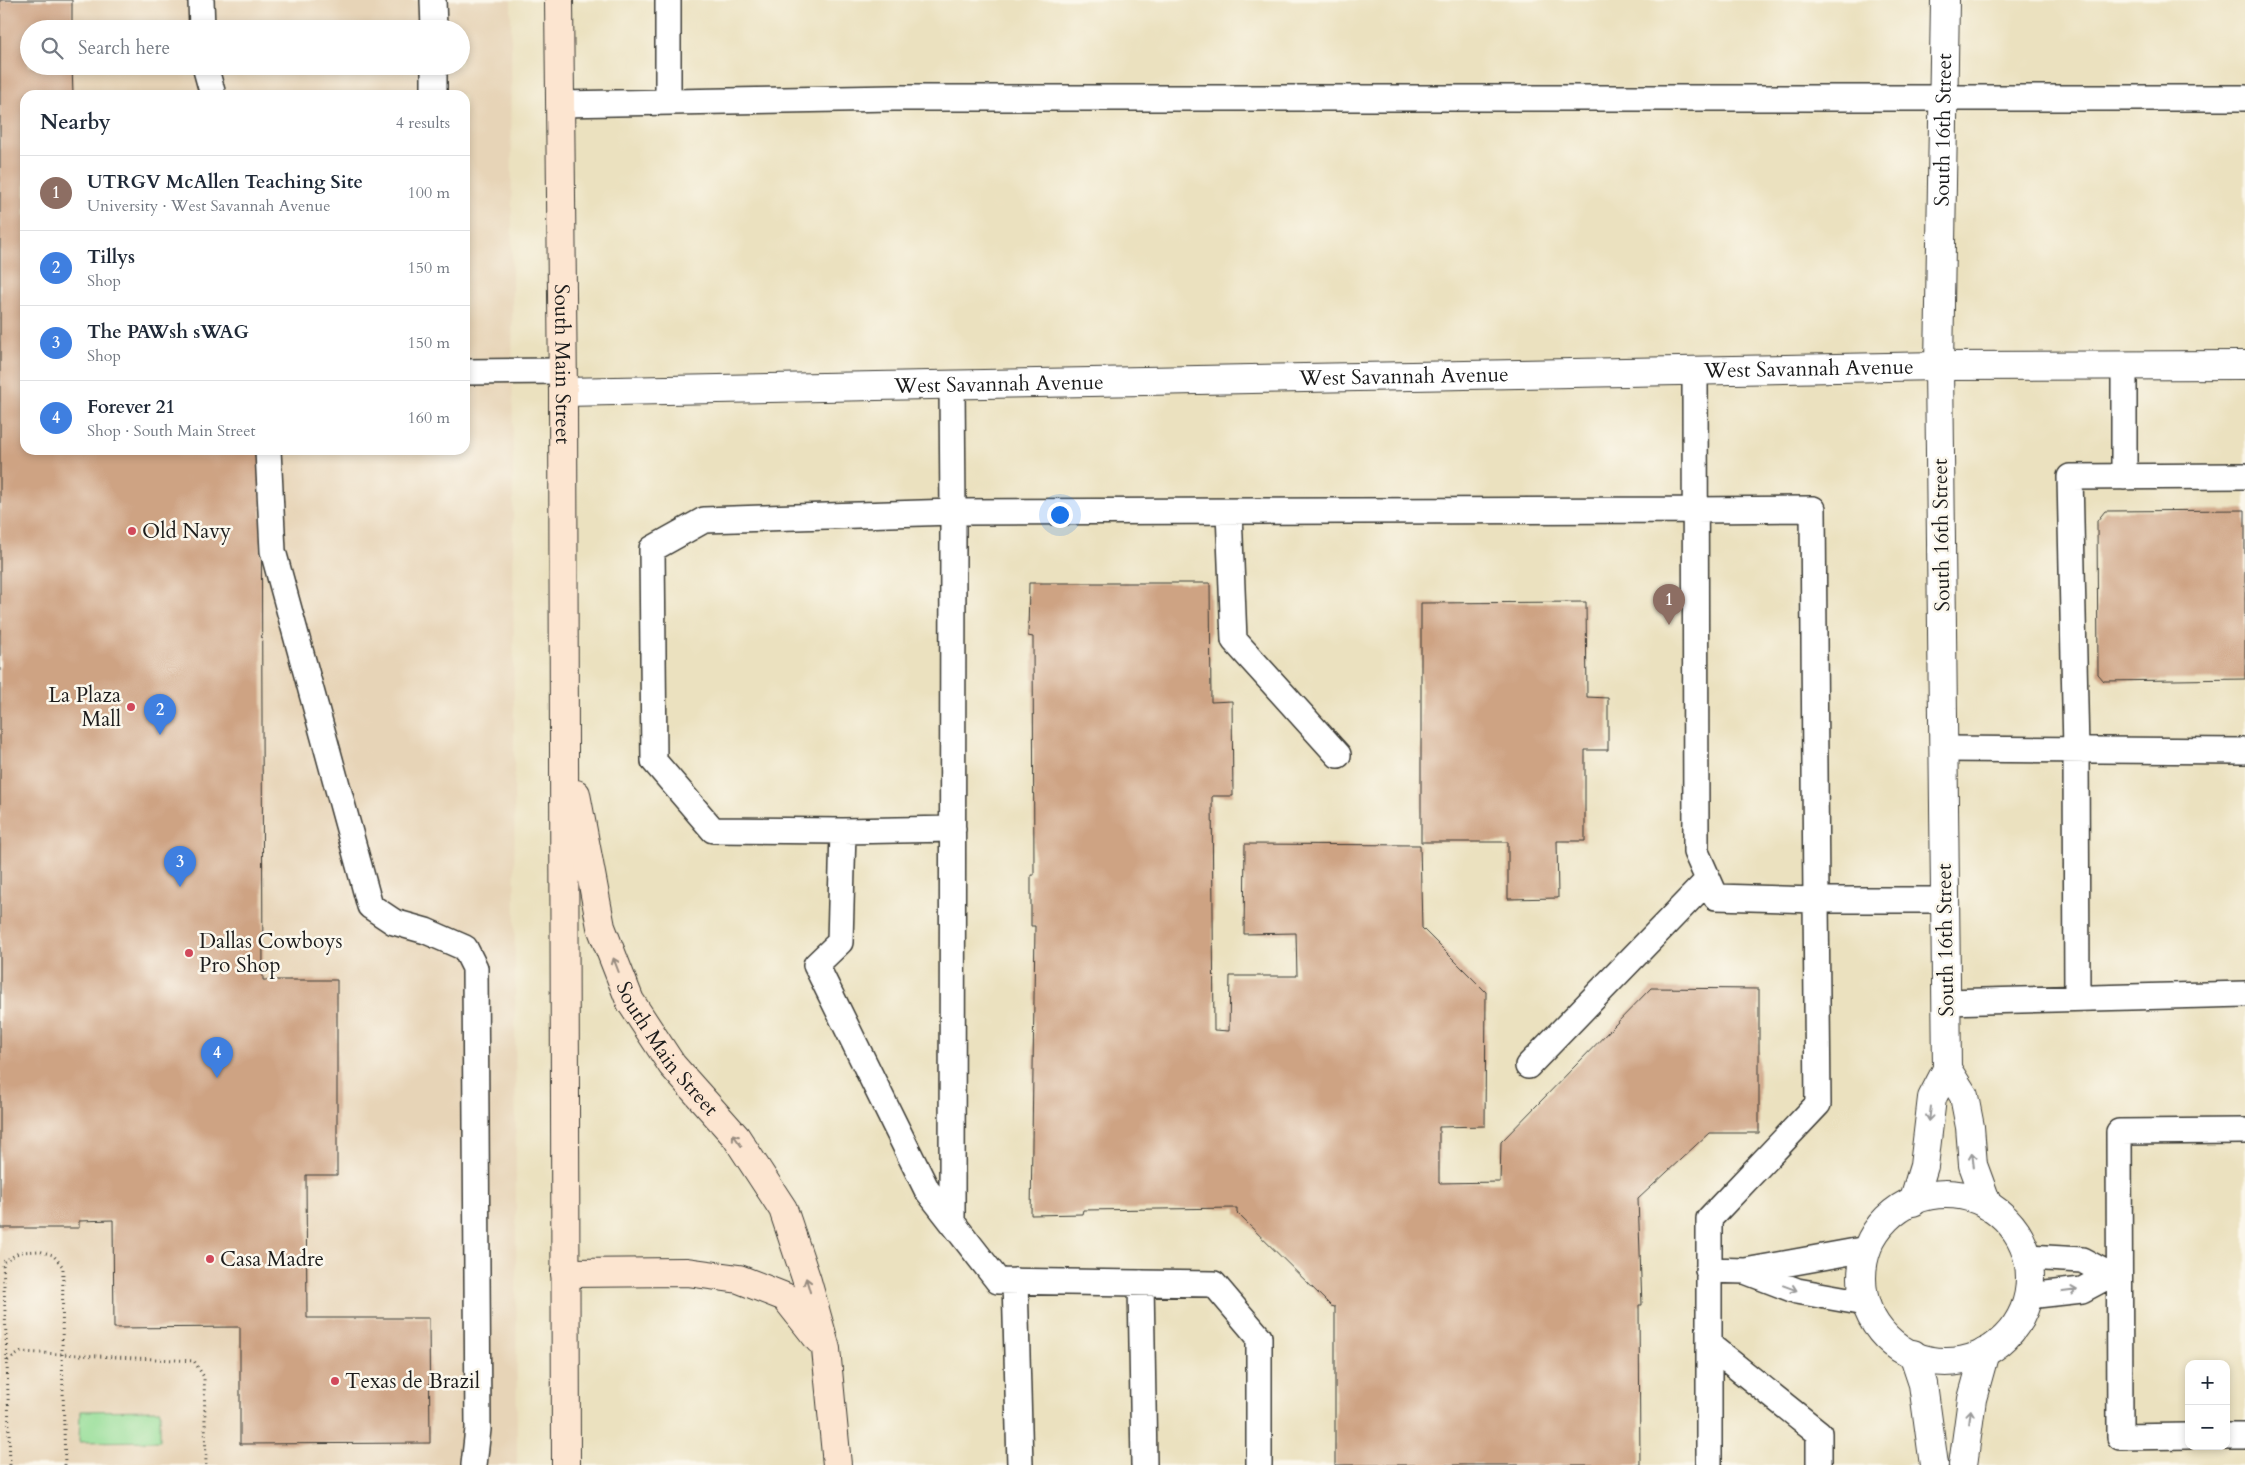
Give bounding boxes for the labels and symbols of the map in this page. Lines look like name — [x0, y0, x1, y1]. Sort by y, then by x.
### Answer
street label: South 16th Street — [1928, 53, 1959, 207]
street label: South Main Street — [547, 284, 577, 444]
street label: West Savannah Avenue — [1703, 352, 1914, 385]
street label: West Savannah Avenue — [1298, 360, 1509, 393]
street label: West Savannah Avenue — [893, 368, 1104, 401]
street label: South 16th Street — [1926, 458, 1957, 612]
your location — [1047, 502, 1073, 528]
place label: Old Navy — [142, 517, 231, 546]
marker: Old Navy — [126, 525, 138, 537]
pin: 1 — [1653, 584, 1685, 625]
place label: La Plaza Mall — [48, 681, 121, 734]
pin: 2 — [144, 694, 176, 735]
marker: La Plaza Mall — [125, 701, 137, 713]
pin: 3 — [164, 846, 196, 887]
street label: South 16th Street — [1930, 863, 1961, 1017]
place label: Dallas Cowboys Pro Shop — [199, 927, 343, 980]
marker: Dallas Cowboys Pro Shop — [183, 947, 195, 959]
one-way arrow — [611, 958, 620, 973]
street label: South Main Street — [609, 977, 725, 1123]
pin: 4 — [201, 1037, 233, 1078]
one-way arrow — [1925, 1106, 1935, 1122]
one-way arrow — [732, 1133, 742, 1147]
one-way arrow — [1968, 1152, 1978, 1168]
place label: Casa Madre — [220, 1245, 324, 1274]
marker: Casa Madre — [204, 1253, 216, 1265]
one-way arrow — [803, 1277, 813, 1293]
one-way arrow — [1782, 1284, 1797, 1293]
one-way arrow — [2062, 1286, 2078, 1296]
place label: Texas de Brazil — [345, 1367, 480, 1396]
marker: Texas de Brazil — [329, 1375, 341, 1387]
one-way arrow — [1965, 1409, 1975, 1425]

